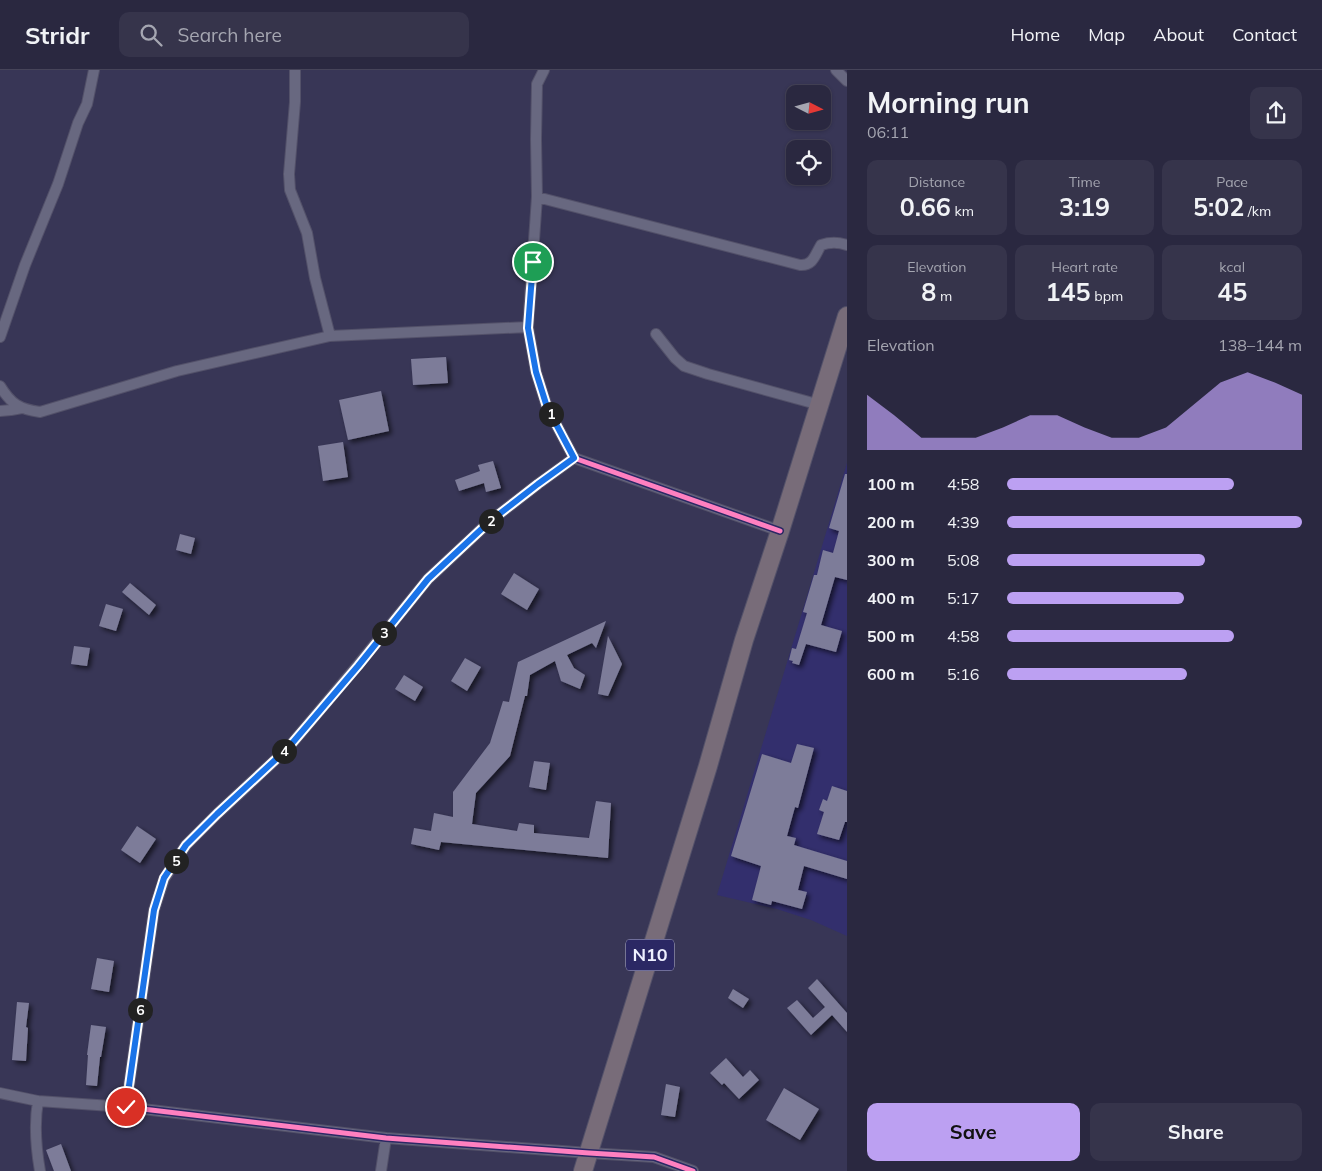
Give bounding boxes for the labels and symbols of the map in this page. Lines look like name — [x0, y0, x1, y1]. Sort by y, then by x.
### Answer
north arrow — [786, 85, 831, 130]
pin — [512, 241, 554, 283]
pin: 1 — [538, 402, 564, 426]
pin: 2 — [478, 508, 504, 534]
pin: 3 — [372, 620, 396, 646]
pin: 4 — [272, 738, 296, 764]
pin: 5 — [164, 848, 188, 874]
road number: N10 — [626, 940, 674, 970]
pin: 6 — [128, 998, 152, 1022]
pin — [105, 1086, 147, 1128]

